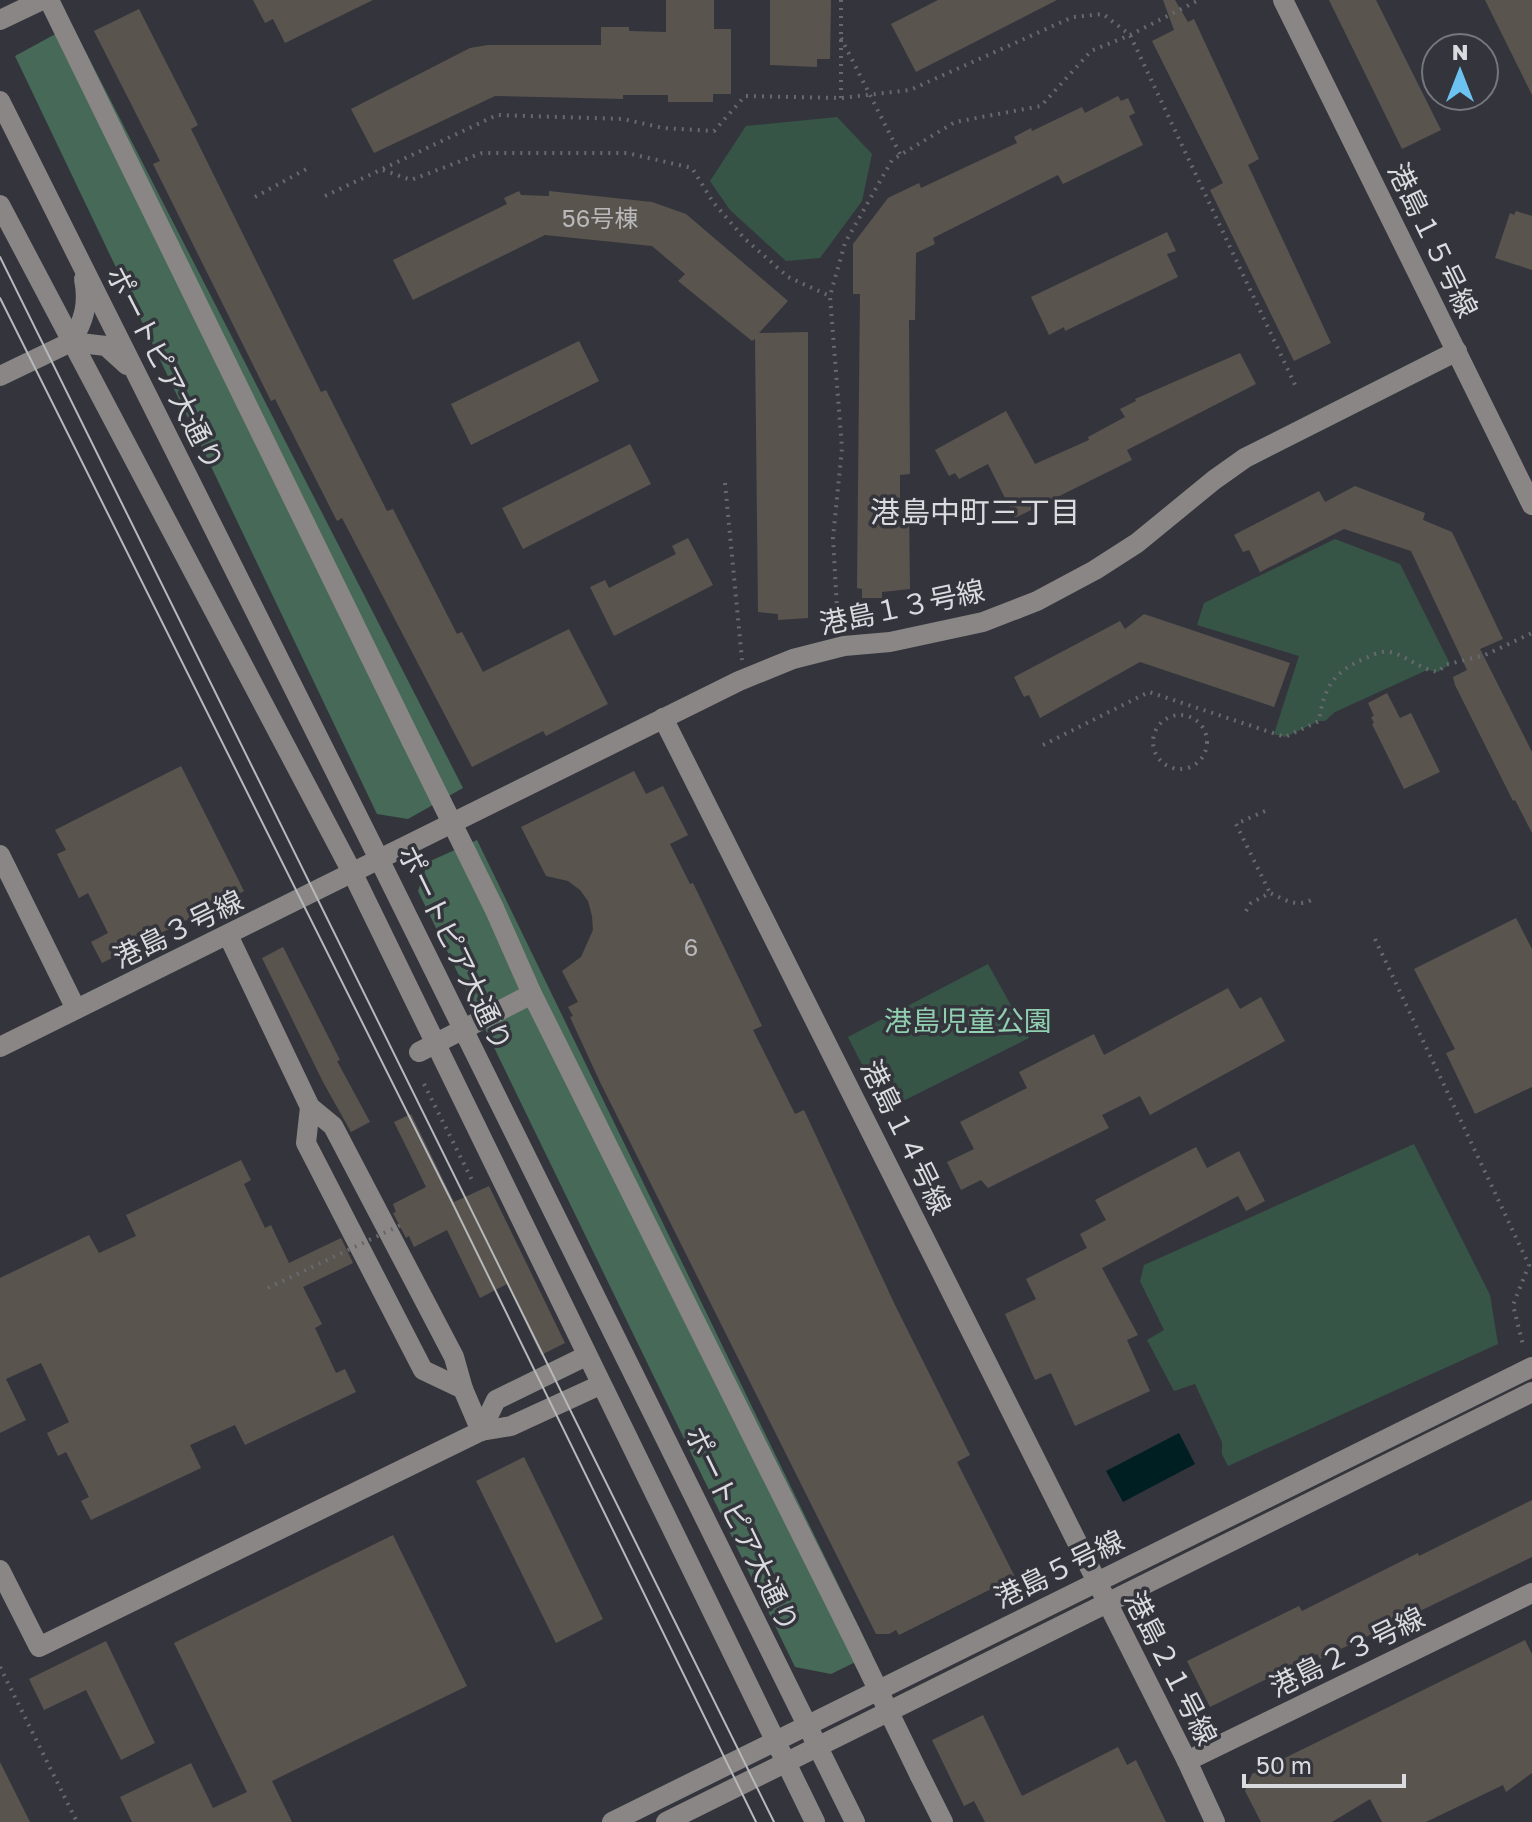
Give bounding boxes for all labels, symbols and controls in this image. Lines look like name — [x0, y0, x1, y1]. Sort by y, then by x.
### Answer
north arrow — [1420, 32, 1500, 112]
text: N — [1452, 38, 1468, 65]
street label: 港島１５号線 — [1382, 157, 1485, 323]
house number: 56号棟 — [562, 203, 638, 232]
street label: ポートピア大通り — [100, 260, 231, 475]
district label: 港島中町三丁目 — [870, 494, 1080, 530]
street label: 港島１３号線 — [816, 573, 987, 640]
street label: ポートピア大通り — [392, 840, 519, 1056]
street label: 港島３号線 — [108, 883, 248, 974]
house number: 6 — [684, 932, 698, 961]
park label: 港島児童公園 — [884, 1004, 1052, 1037]
street label: 港島１４号線 — [855, 1054, 958, 1220]
street label: ポートピア大通り — [679, 1421, 806, 1637]
street label: 港島５号線 — [989, 1523, 1129, 1614]
street label: 港島２１号線 — [1119, 1585, 1224, 1750]
street label: 港島２３号線 — [1264, 1600, 1430, 1703]
scale bar — [1244, 1738, 1404, 1788]
text: 50 m — [1256, 1750, 1312, 1779]

